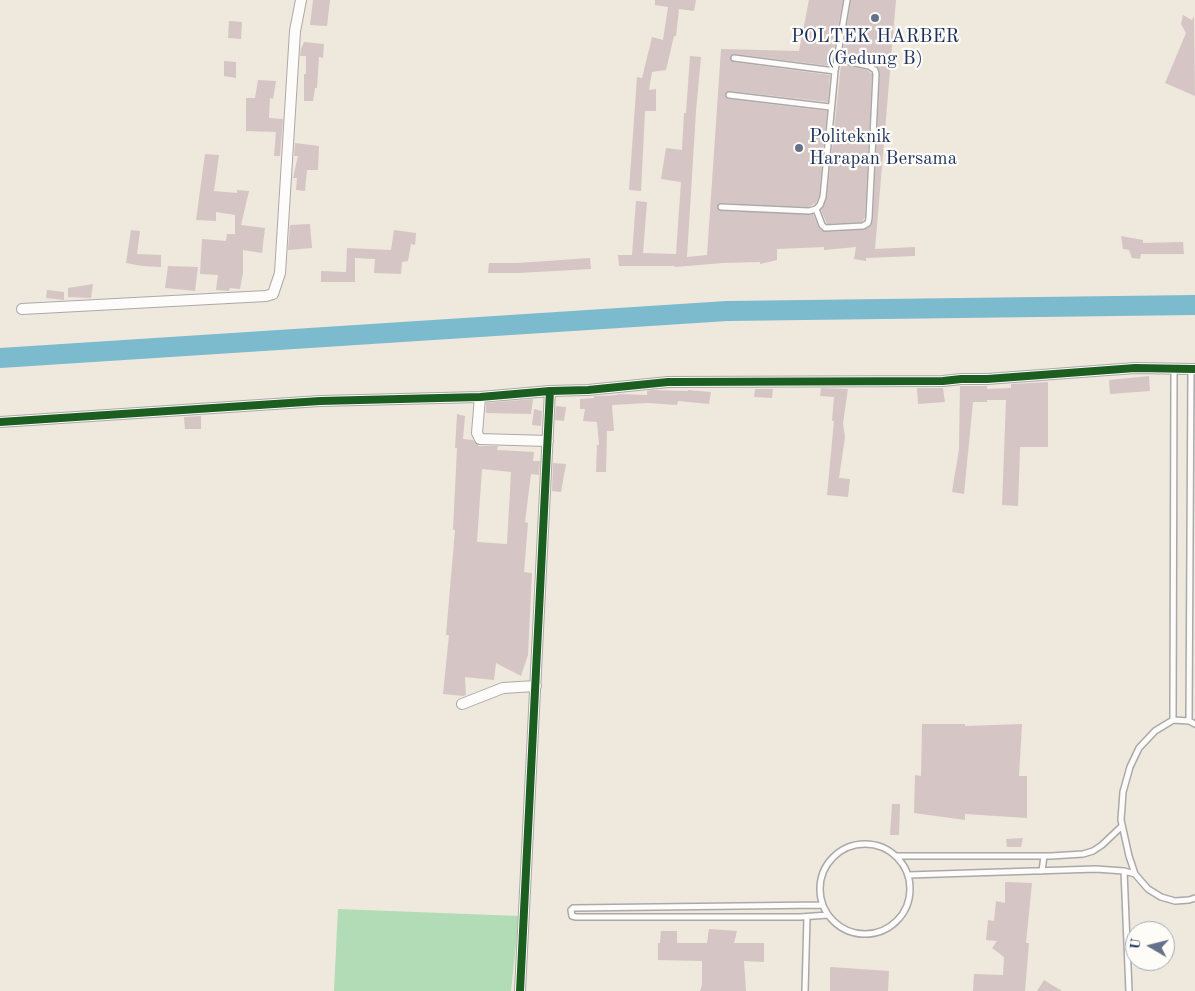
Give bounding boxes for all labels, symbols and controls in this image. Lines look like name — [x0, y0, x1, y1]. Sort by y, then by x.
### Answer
marker: POLTEK HARBER (Gedung B) — [869, 12, 881, 24]
place label: POLTEK HARBER (Gedung B) — [791, 26, 959, 70]
place label: Politeknik Harapan Bersama — [809, 126, 957, 170]
marker: Politeknik Harapan Bersama — [793, 142, 805, 154]
north arrow — [1125, 921, 1175, 971]
text: U — [1128, 938, 1144, 951]

